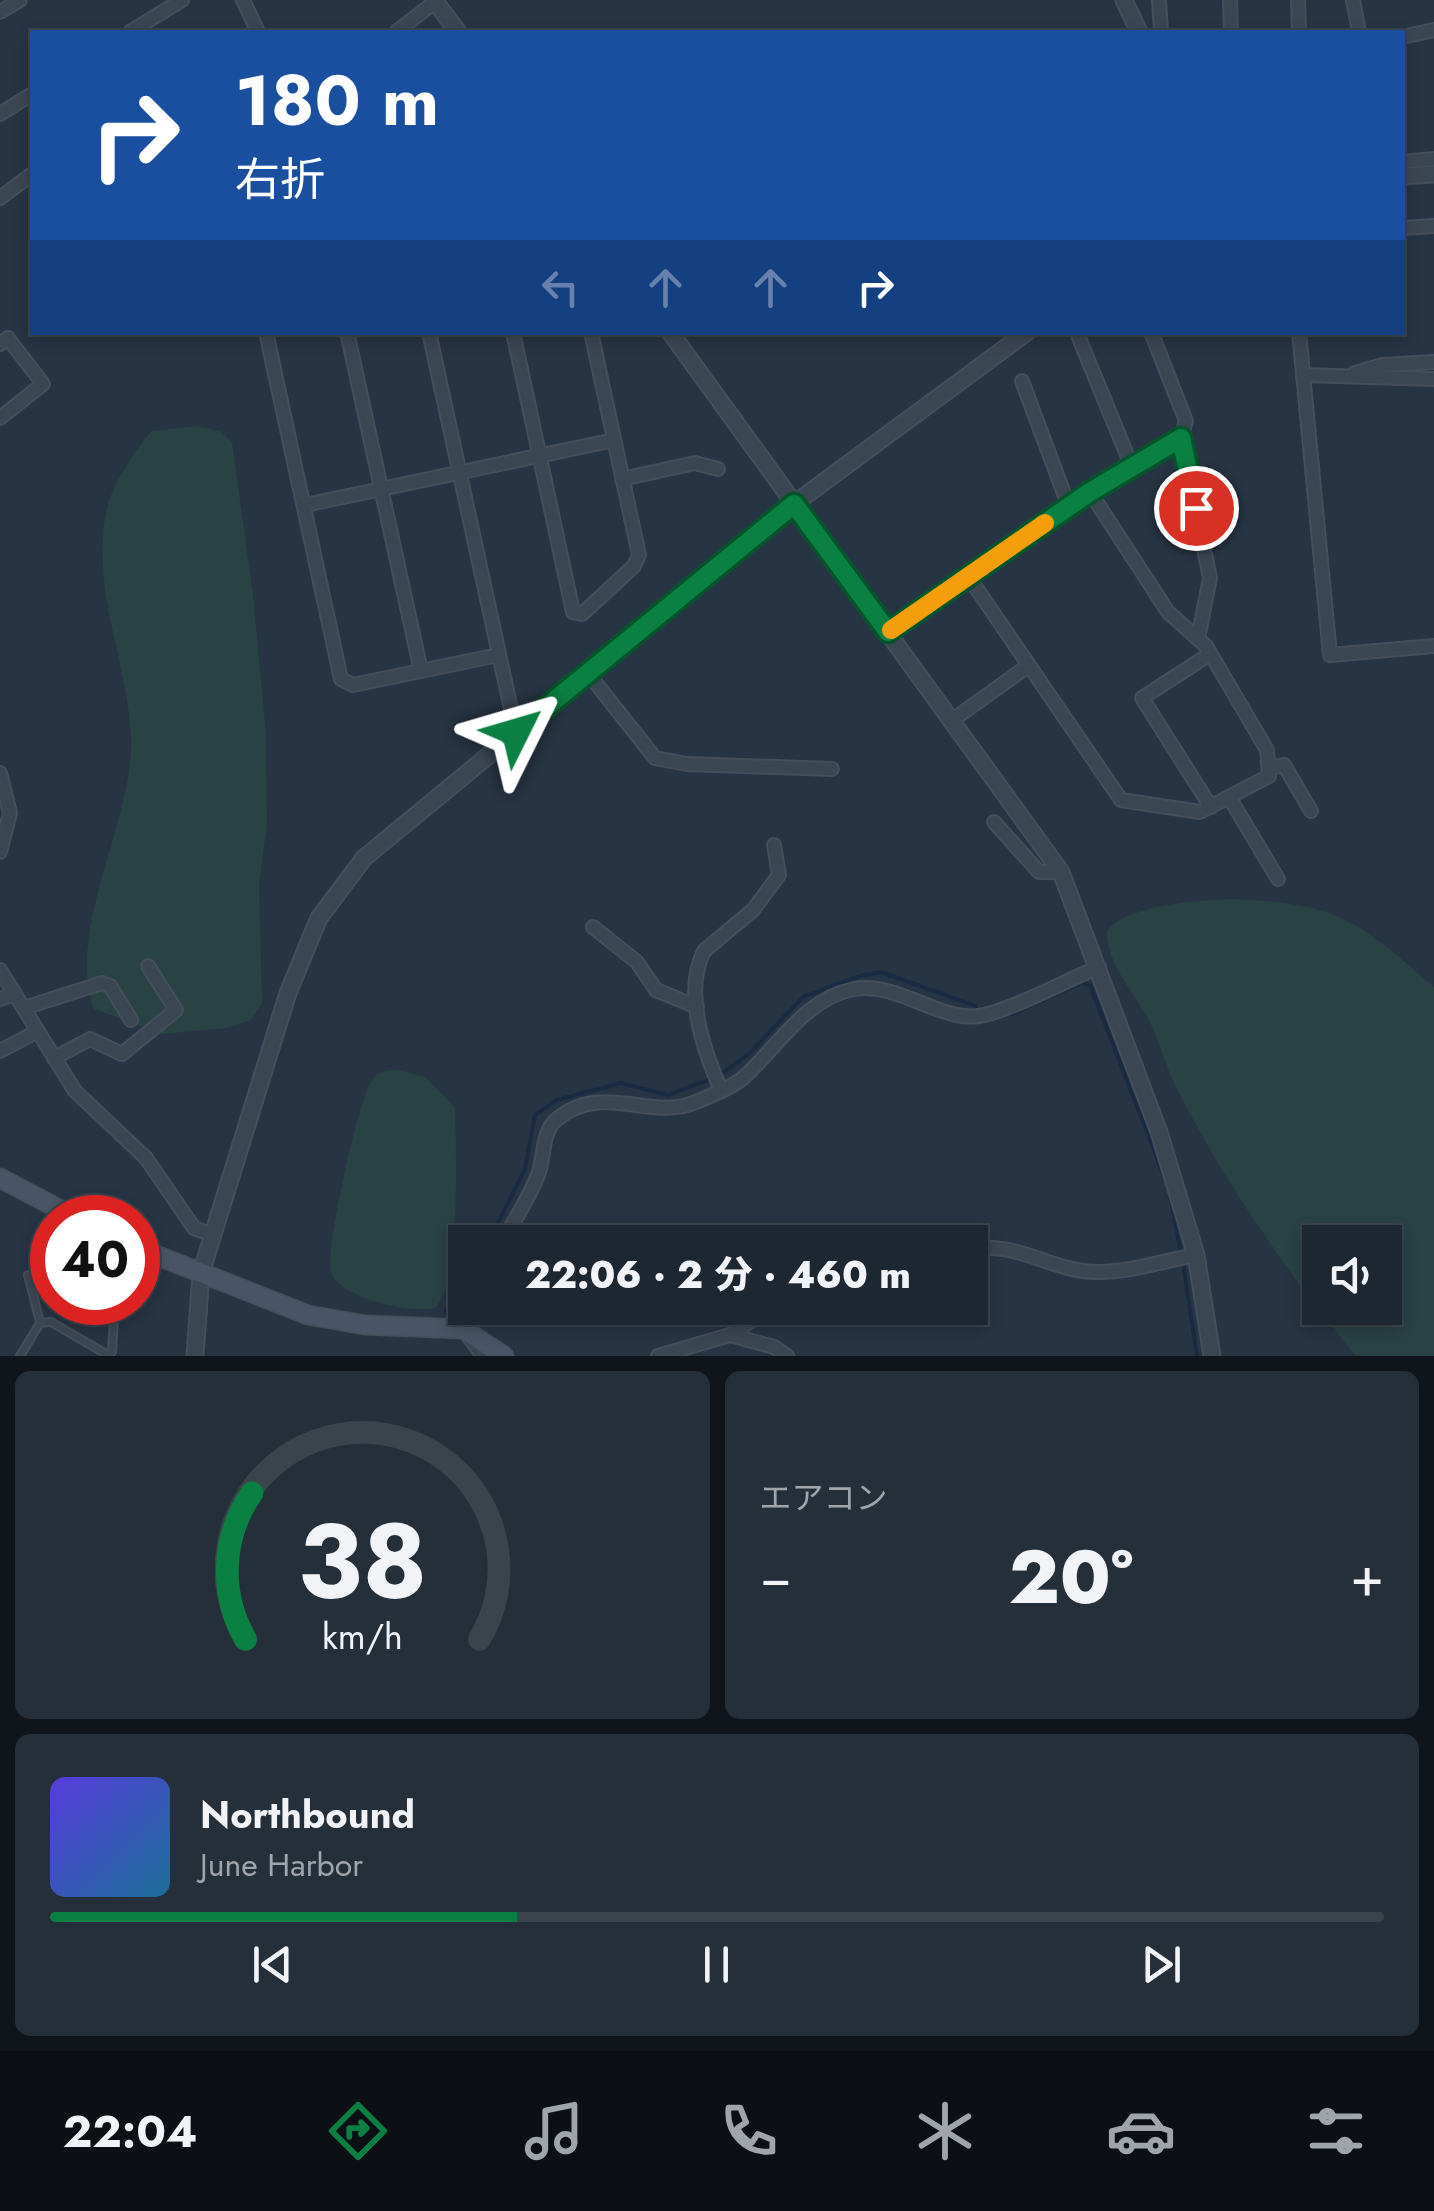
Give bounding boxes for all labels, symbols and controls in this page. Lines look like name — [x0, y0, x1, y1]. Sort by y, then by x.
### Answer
text: 180 m — [235, 50, 439, 151]
icon: right — [70, 70, 200, 200]
text: 右折 — [235, 147, 325, 212]
icon: left — [533, 260, 588, 315]
icon: ahead — [638, 260, 693, 315]
icon: ahead — [743, 260, 798, 315]
icon: right — [848, 260, 903, 315]
pin — [1154, 466, 1239, 551]
icon: arrive — [1169, 481, 1224, 536]
position arrow — [464, 680, 568, 784]
speed limit sign: 40 — [30, 1195, 160, 1325]
map controls — [1302, 1225, 1402, 1325]
button: sound — [1302, 1225, 1402, 1325]
text: 22:06 · 2 分 · 460 m — [525, 1247, 911, 1302]
text: エアコン — [760, 1475, 888, 1521]
text: 38 — [297, 1486, 427, 1636]
text: 20° — [1009, 1523, 1134, 1631]
text: − — [760, 1537, 792, 1617]
text: + — [1350, 1537, 1384, 1617]
text: km/h — [322, 1611, 403, 1662]
text: Northbound — [200, 1787, 415, 1842]
text: June Harbor — [200, 1842, 363, 1888]
icon: previous — [245, 1937, 300, 1992]
icon: pause — [689, 1937, 744, 1992]
icon: next — [1134, 1937, 1189, 1992]
icon: directions — [323, 2096, 393, 2166]
icon: music — [519, 2096, 589, 2166]
icon: phone — [714, 2096, 784, 2166]
icon: climate — [910, 2096, 980, 2166]
icon: car — [1106, 2096, 1176, 2166]
icon: filters — [1301, 2096, 1371, 2166]
text: 22:04 — [63, 2099, 198, 2164]

